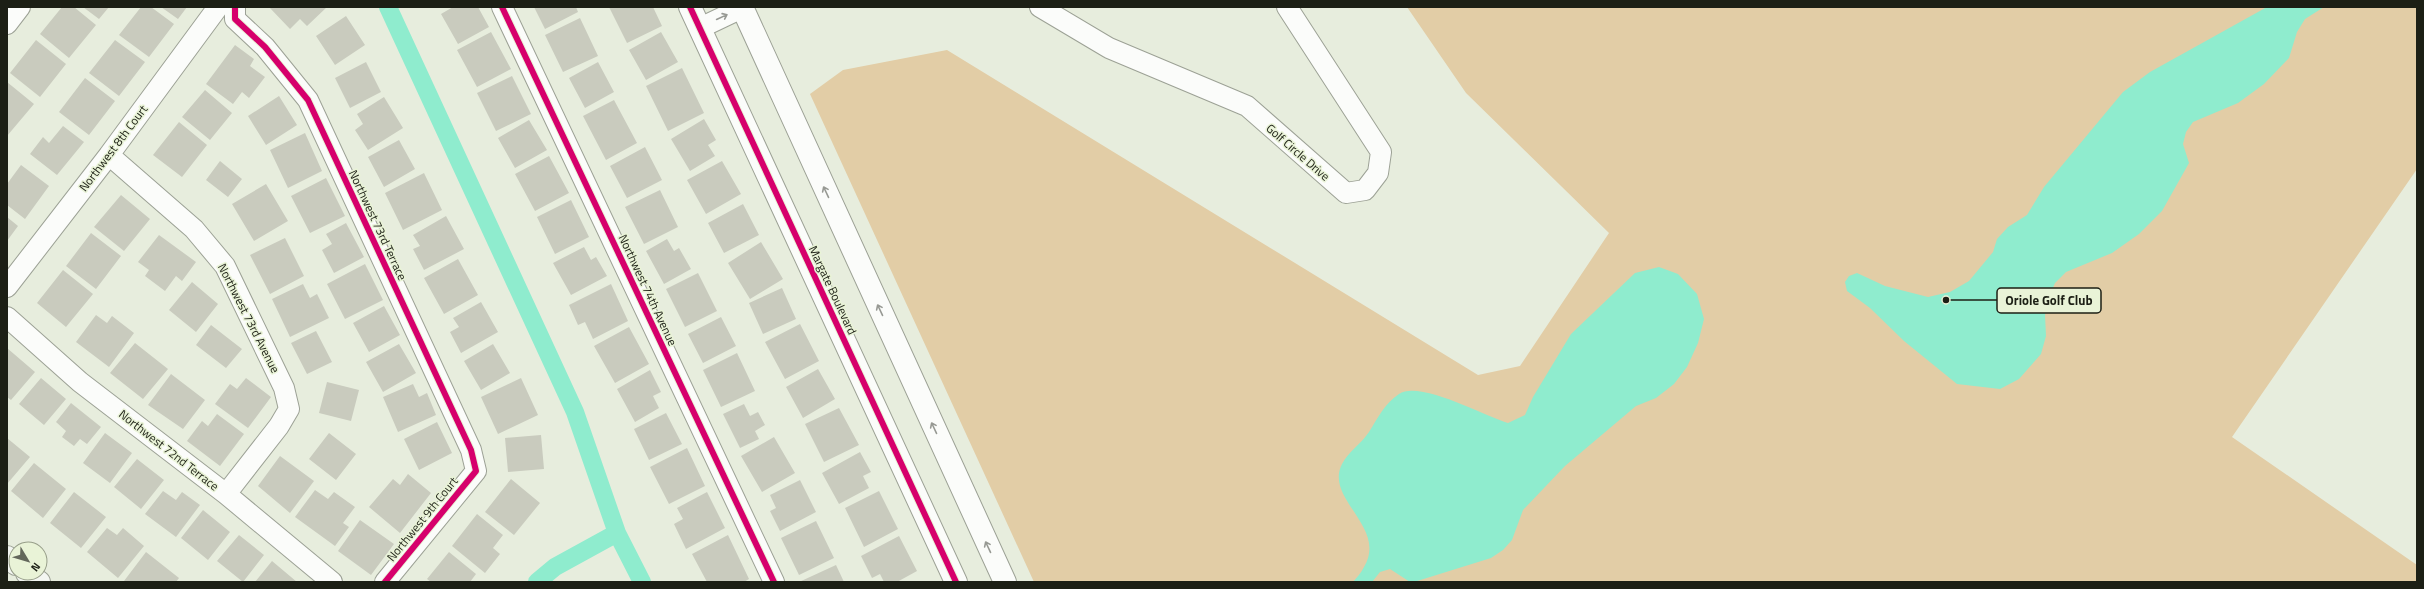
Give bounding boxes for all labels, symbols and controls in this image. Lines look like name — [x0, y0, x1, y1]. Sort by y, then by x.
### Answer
one-way arrow — [716, 13, 728, 20]
street label: Northwest 8th Court — [74, 100, 152, 195]
street label: Golf Circle Drive — [1262, 119, 1334, 185]
street label: Northwest 73rd Terrace — [344, 167, 412, 283]
one-way arrow — [822, 186, 829, 198]
street label: Northwest 74th Avenue — [614, 231, 682, 349]
street label: Margate Boulevard — [804, 242, 862, 338]
street label: Northwest 73rd Avenue — [213, 260, 285, 376]
callout: Oriole Golf Club — [1997, 288, 2101, 313]
text: Oriole Golf Club — [2005, 290, 2093, 310]
one-way arrow — [876, 304, 883, 316]
street label: Northwest 72nd Terrace — [115, 405, 223, 495]
one-way arrow — [930, 423, 937, 435]
street label: Northwest 9th Court — [382, 472, 463, 565]
north arrow — [8, 541, 48, 581]
one-way arrow — [984, 541, 992, 553]
text: N — [27, 559, 45, 575]

